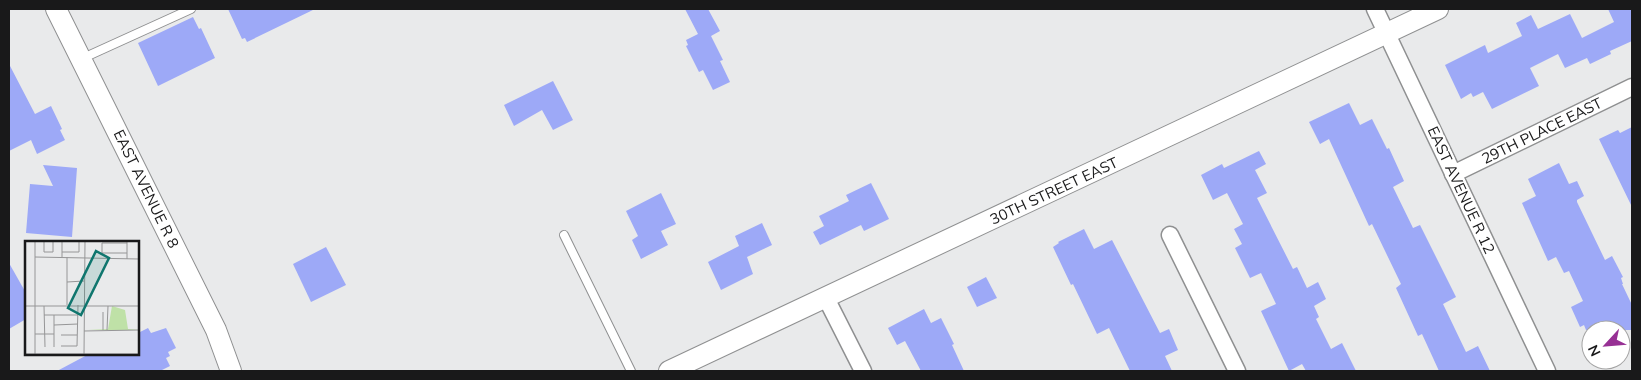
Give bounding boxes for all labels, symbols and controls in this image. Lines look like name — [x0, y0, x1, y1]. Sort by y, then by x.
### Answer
street label: 29TH PLACE EAST — [1478, 93, 1605, 168]
street label: EAST AVENUE R 12 — [1424, 123, 1499, 256]
street label: EAST AVENUE R 8 — [110, 126, 183, 251]
street label: 30TH STREET EAST — [987, 153, 1121, 229]
inset map — [25, 241, 139, 355]
north arrow — [1581, 320, 1631, 370]
text: N — [1584, 342, 1605, 359]

